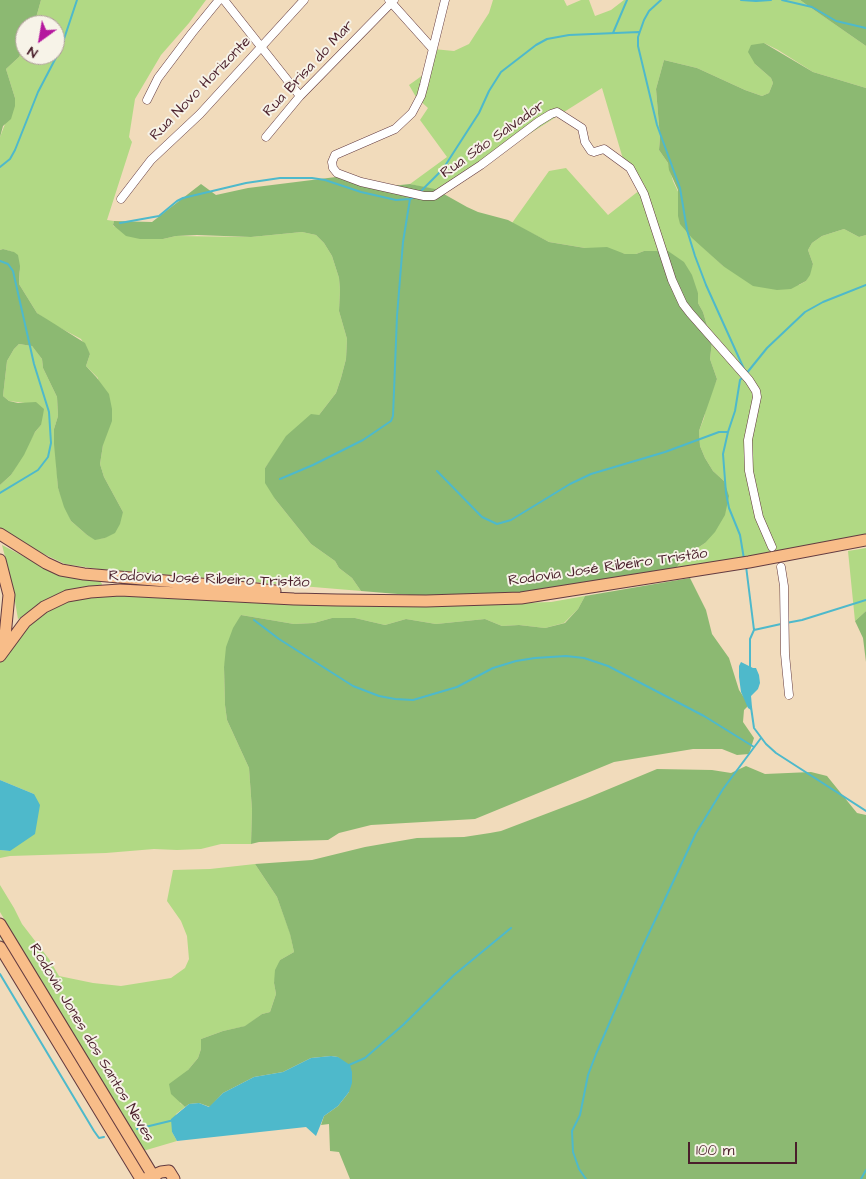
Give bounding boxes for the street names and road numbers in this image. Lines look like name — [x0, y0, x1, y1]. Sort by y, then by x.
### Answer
street label: Rua Brisa do Mar — [260, 17, 358, 121]
street label: Rua Novo Horizonte — [147, 33, 255, 145]
street label: Rua São Salvador — [437, 97, 549, 183]
street label: Rodovia José Ribeiro Tristão — [507, 545, 709, 591]
street label: Rodovia José Ribeiro Tristão — [108, 567, 310, 593]
street label: Rodovia Jones dos Santos Neves — [25, 941, 157, 1145]

